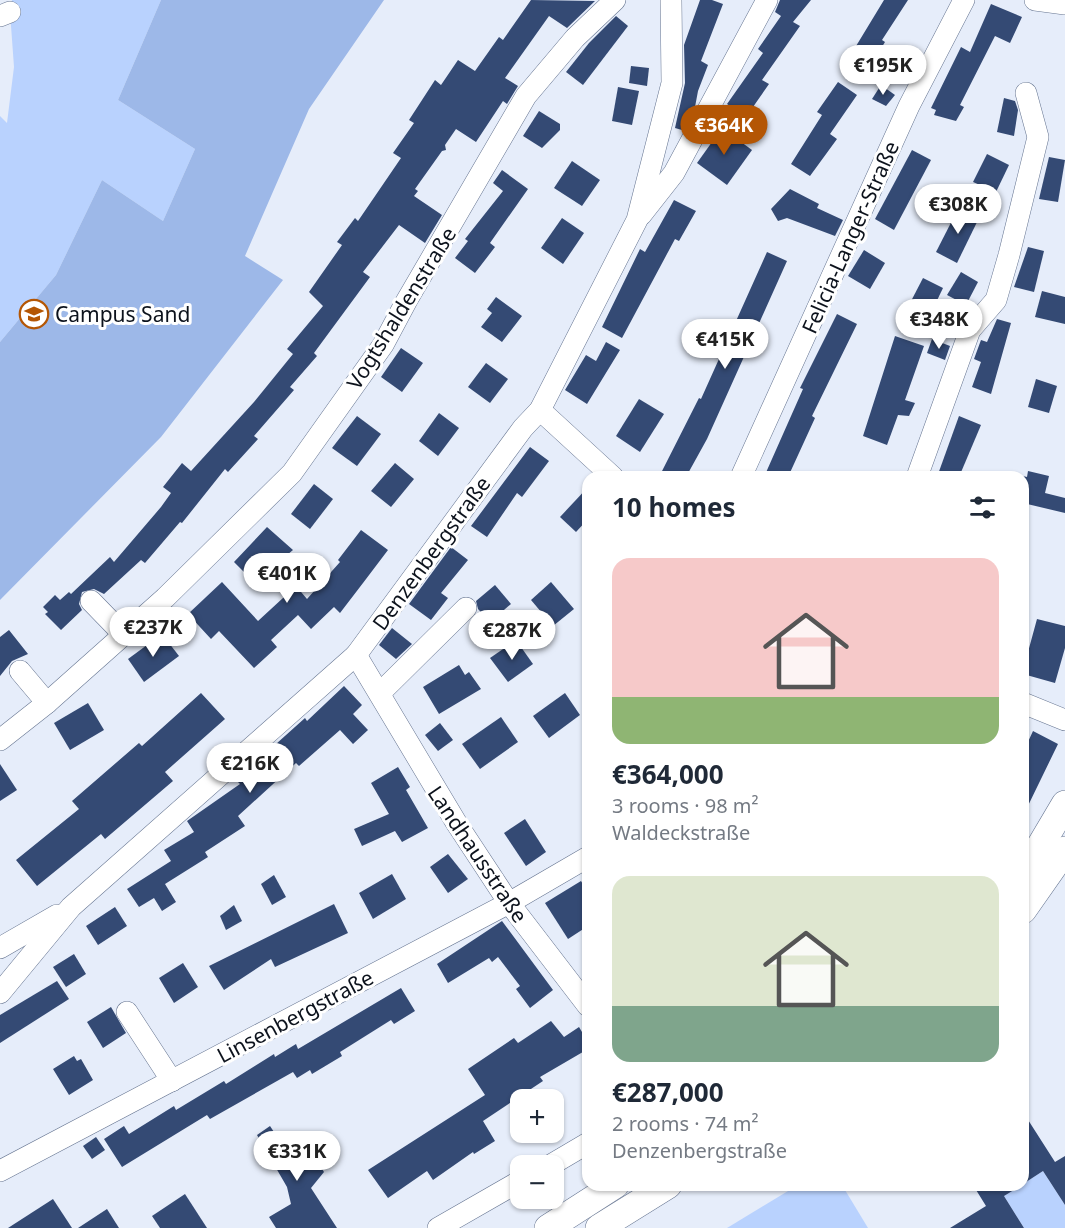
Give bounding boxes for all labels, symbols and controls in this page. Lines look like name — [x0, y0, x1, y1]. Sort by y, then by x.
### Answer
pin: €195K — [841, 45, 925, 96]
text: €195K — [853, 51, 913, 78]
pin: €364K — [682, 105, 766, 156]
text: €364K — [694, 111, 754, 138]
street label: Felicia-Langer-Straße — [795, 136, 905, 338]
pin: €308K — [916, 184, 1000, 235]
text: €308K — [928, 190, 988, 217]
street label: Vogtshaldenstraße — [340, 222, 462, 394]
school or university icon: Campus Sand — [18, 298, 50, 330]
pin: €348K — [897, 299, 981, 350]
place label: Campus Sand — [55, 300, 190, 328]
text: €348K — [909, 305, 969, 332]
pin: €415K — [683, 319, 767, 370]
text: €415K — [695, 325, 755, 352]
street label: Denzenbergstraße — [366, 470, 496, 636]
text: 10 homes — [612, 489, 736, 525]
icon: filters — [966, 491, 999, 524]
pin: €401K — [245, 553, 329, 604]
text: €401K — [257, 559, 317, 586]
icon: home — [752, 597, 860, 705]
pin: €237K — [111, 607, 195, 658]
pin: €287K — [470, 610, 554, 661]
text: €237K — [123, 613, 183, 640]
text: €287K — [482, 616, 542, 643]
pin: €216K — [208, 743, 292, 794]
text: €216K — [220, 749, 280, 776]
text: €364,000 — [612, 756, 724, 792]
street label: Landhausstraße — [422, 780, 534, 928]
text: 3 rooms · 98 m² — [612, 792, 759, 819]
text: Waldeckstraße — [612, 819, 750, 846]
icon: home — [752, 915, 860, 1023]
street label: Linsenbergstraße — [212, 963, 378, 1069]
text: €287,000 — [612, 1074, 724, 1110]
map controls — [510, 1089, 564, 1209]
button: + — [510, 1089, 564, 1143]
text: 2 rooms · 74 m² — [612, 1110, 759, 1137]
pin: €331K — [255, 1131, 339, 1182]
text: €331K — [267, 1137, 327, 1164]
text: Denzenbergstraße — [612, 1137, 787, 1164]
button: − — [510, 1155, 564, 1209]

